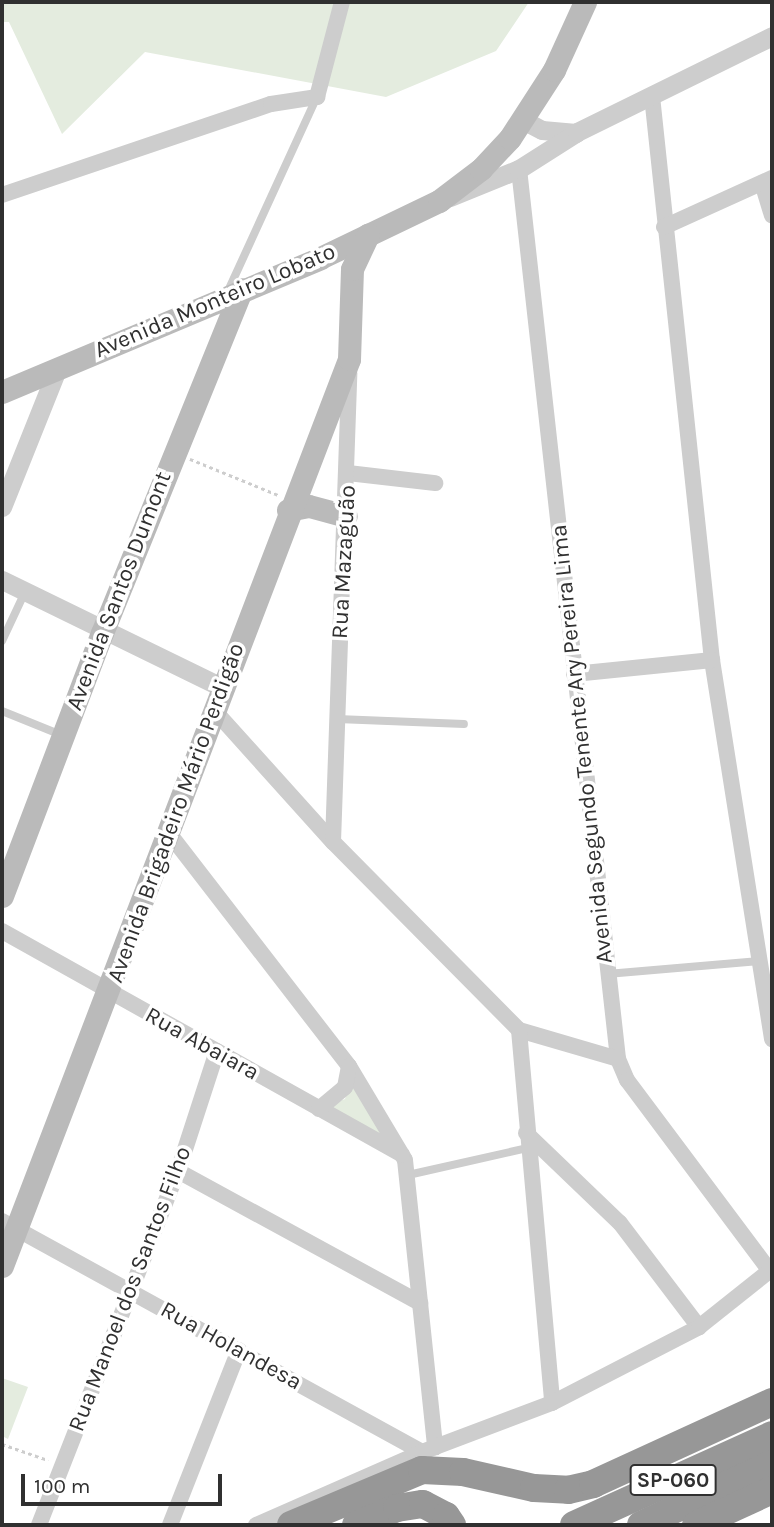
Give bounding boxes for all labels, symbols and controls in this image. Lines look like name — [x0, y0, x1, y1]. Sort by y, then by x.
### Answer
street label: Avenida Monteiro Lobato — [90, 238, 340, 364]
street label: Avenida Santos Dumont — [61, 468, 177, 714]
street label: Rua Mazaguão — [326, 484, 362, 640]
street label: Avenida Segundo Tenente Ary Pereira Lima — [545, 523, 619, 965]
street label: Avenida Brigadeiro Mário Perdigão — [102, 640, 250, 986]
street label: Rua Abaiara — [140, 1001, 264, 1087]
street label: Rua Manoel dos Santos Filho — [63, 1143, 197, 1435]
street label: Rua Holandesa — [156, 1296, 306, 1396]
scale bar — [24, 1460, 226, 1504]
road number: SP-060 — [629, 1462, 717, 1498]
text: 100 m — [34, 1474, 91, 1498]

